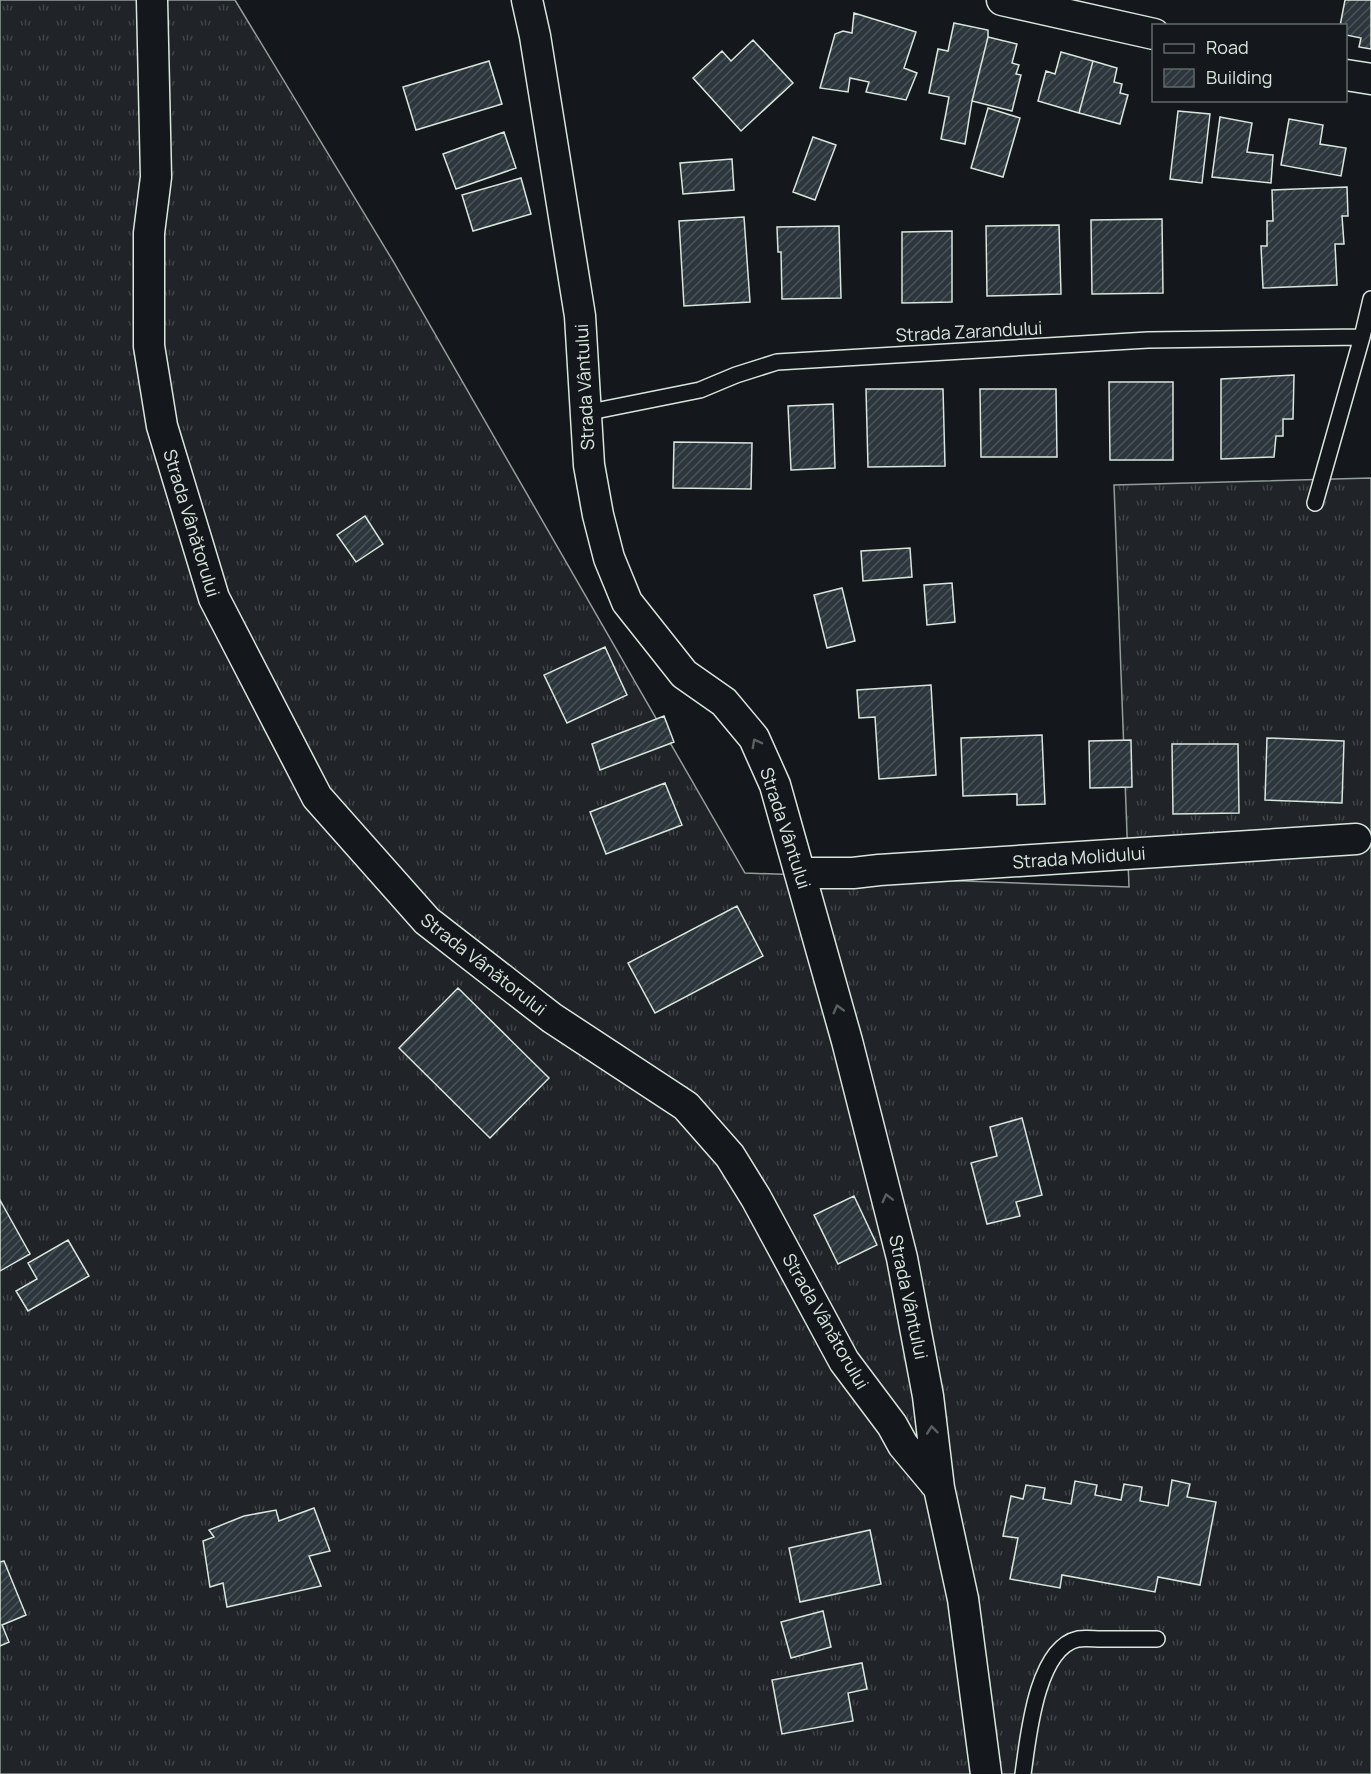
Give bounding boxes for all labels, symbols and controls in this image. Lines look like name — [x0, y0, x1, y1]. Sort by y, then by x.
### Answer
legend — [1152, 24, 1347, 102]
text: Road — [1206, 35, 1249, 59]
text: Building — [1206, 65, 1272, 89]
street label: Strada Zarandului — [895, 315, 1043, 347]
street label: Strada Vântului — [569, 323, 599, 451]
street label: Strada Vânătorului — [158, 446, 226, 600]
one-way arrow — [752, 739, 763, 749]
street label: Strada Vântului — [755, 764, 817, 892]
street label: Strada Molidului — [1012, 840, 1146, 874]
street label: Strada Vânătorului — [416, 907, 552, 1021]
one-way arrow — [833, 1004, 846, 1014]
one-way arrow — [881, 1193, 894, 1203]
street label: Strada Vântului — [884, 1233, 934, 1361]
street label: Strada Vânătorului — [777, 1249, 875, 1393]
one-way arrow — [926, 1426, 939, 1435]

